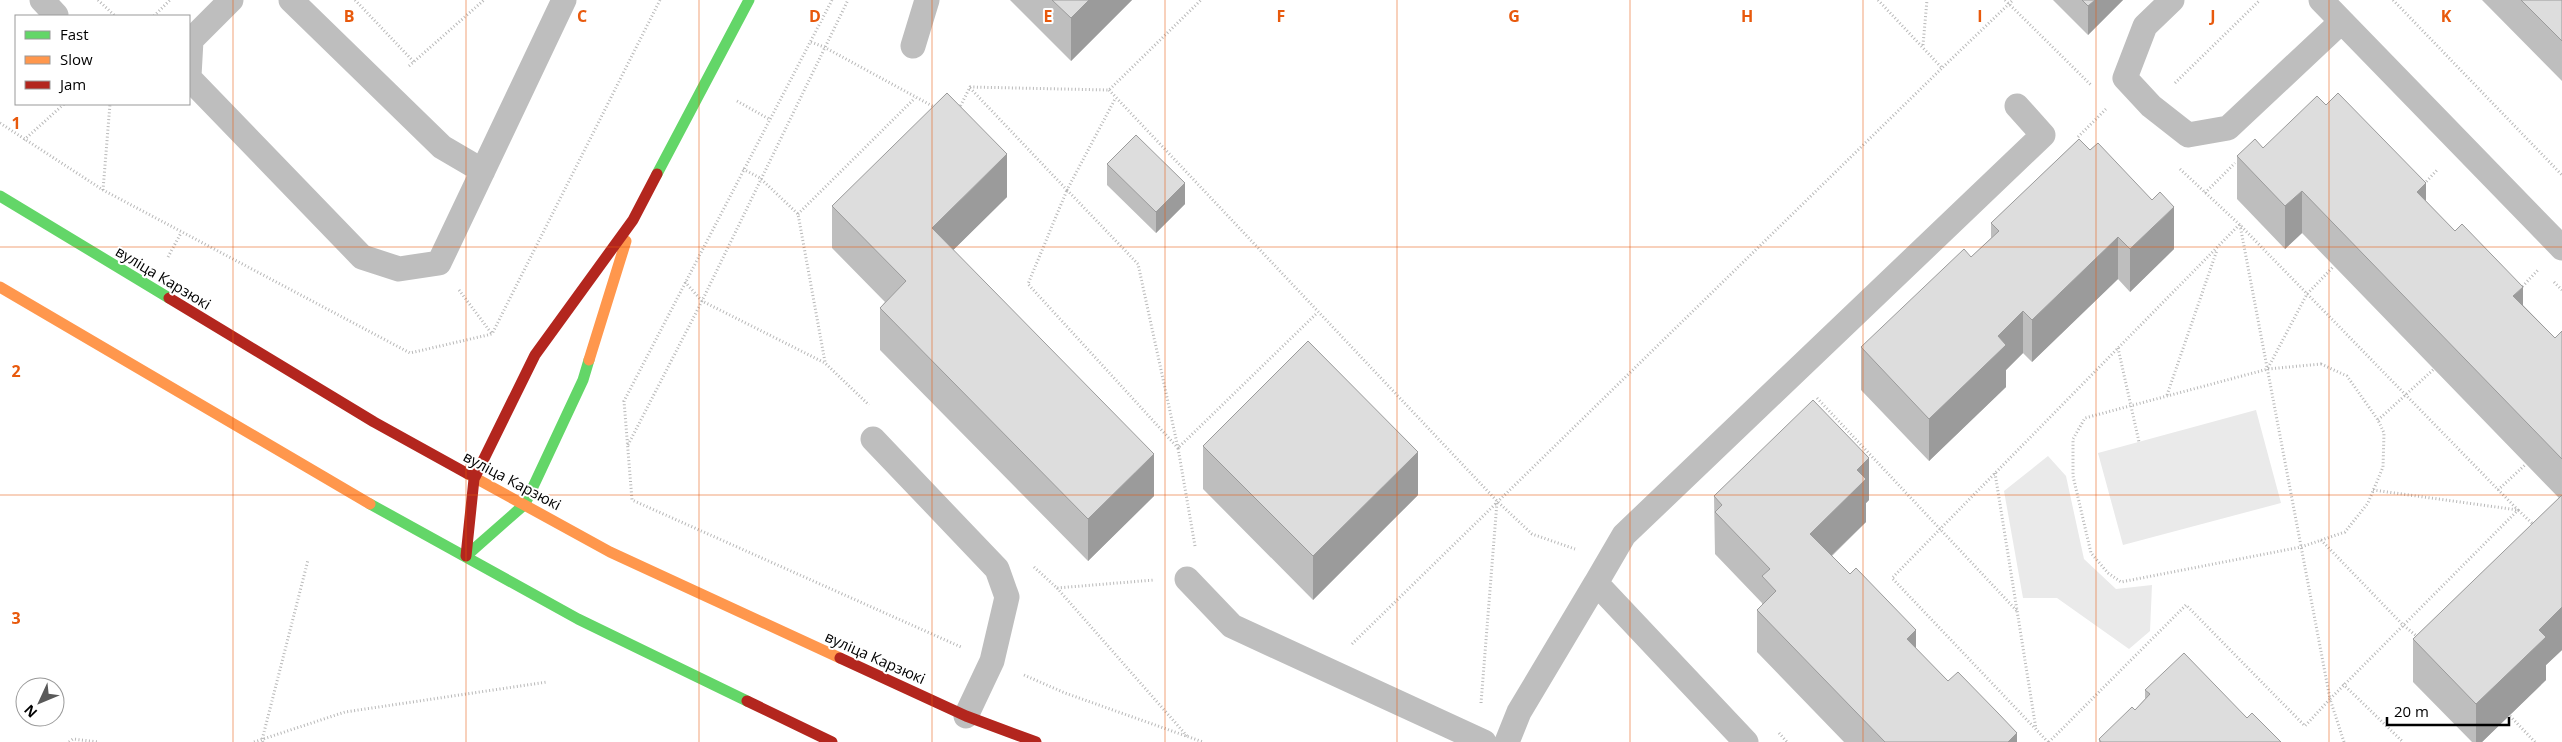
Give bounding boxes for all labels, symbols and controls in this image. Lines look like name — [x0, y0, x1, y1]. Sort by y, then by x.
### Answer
text: B — [344, 5, 354, 27]
text: C — [577, 5, 587, 27]
text: D — [809, 5, 821, 27]
text: E — [1044, 5, 1053, 27]
text: F — [1277, 5, 1285, 27]
text: G — [1508, 5, 1520, 27]
text: H — [1741, 5, 1753, 27]
text: I — [1977, 5, 1983, 27]
text: J — [2208, 5, 2216, 27]
text: K — [2441, 5, 2452, 27]
legend — [15, 15, 190, 105]
text: Fast — [60, 24, 89, 44]
text: Slow — [60, 49, 93, 69]
text: Jam — [58, 74, 86, 94]
text: 1 — [11, 112, 21, 134]
street label: вуліца Карзюкі — [112, 241, 215, 314]
text: 2 — [11, 360, 21, 382]
street label: вуліца Карзюкі — [460, 446, 565, 514]
text: 3 — [11, 607, 21, 629]
street label: вуліца Карзюкі — [822, 626, 929, 688]
north arrow — [15, 677, 65, 727]
scale bar — [2387, 694, 2510, 726]
text: N — [19, 701, 41, 722]
text: 20 m — [2394, 701, 2429, 721]

